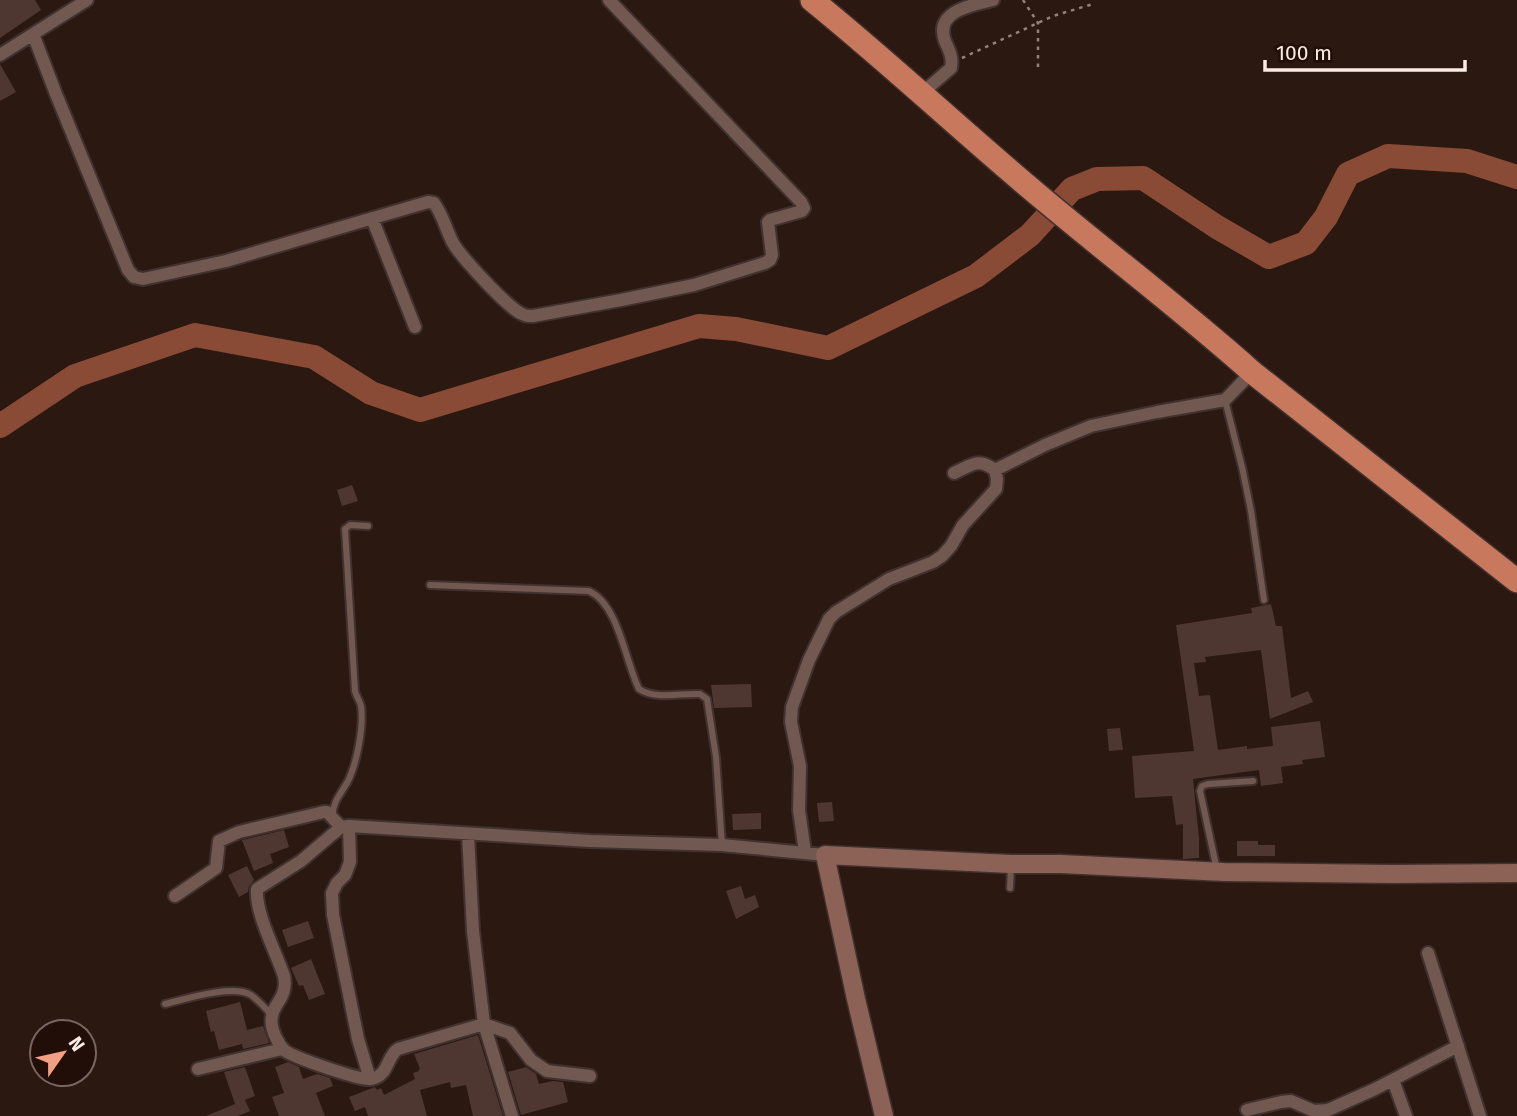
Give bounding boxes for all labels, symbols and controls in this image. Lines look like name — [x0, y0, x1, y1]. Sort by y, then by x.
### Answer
scale bar — [1265, 28, 1464, 72]
text: 100 m — [1276, 40, 1332, 66]
north arrow — [28, 1018, 98, 1088]
text: N — [64, 1032, 90, 1055]

